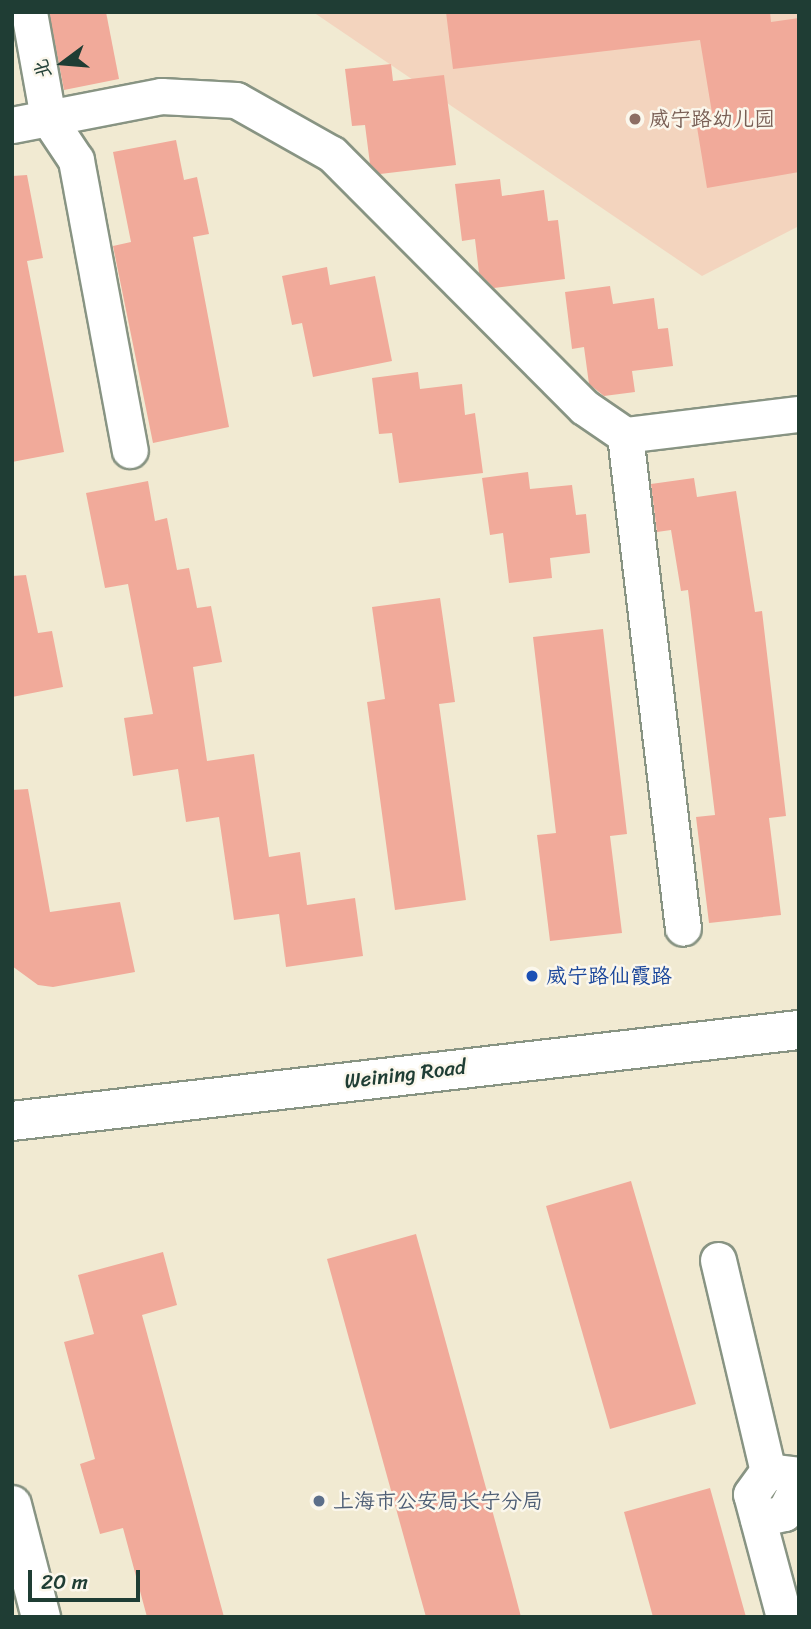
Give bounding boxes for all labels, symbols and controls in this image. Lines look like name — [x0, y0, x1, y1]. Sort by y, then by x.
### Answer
north arrow — [28, 28, 98, 98]
text: 北 — [24, 55, 61, 83]
place label: 威宁路幼儿园 — [649, 106, 775, 132]
marker: 威宁路幼儿园 — [627, 111, 643, 127]
place label: 威宁路仙霞路 — [546, 963, 672, 989]
marker: 威宁路仙霞路 — [524, 968, 540, 984]
street label: Weining Road — [343, 1054, 467, 1094]
place label: 上海市公安局长宁分局 — [333, 1488, 543, 1514]
marker: 上海市公安局长宁分局 — [311, 1493, 327, 1509]
scale bar — [32, 1556, 144, 1600]
text: 20 m — [41, 1563, 88, 1601]

